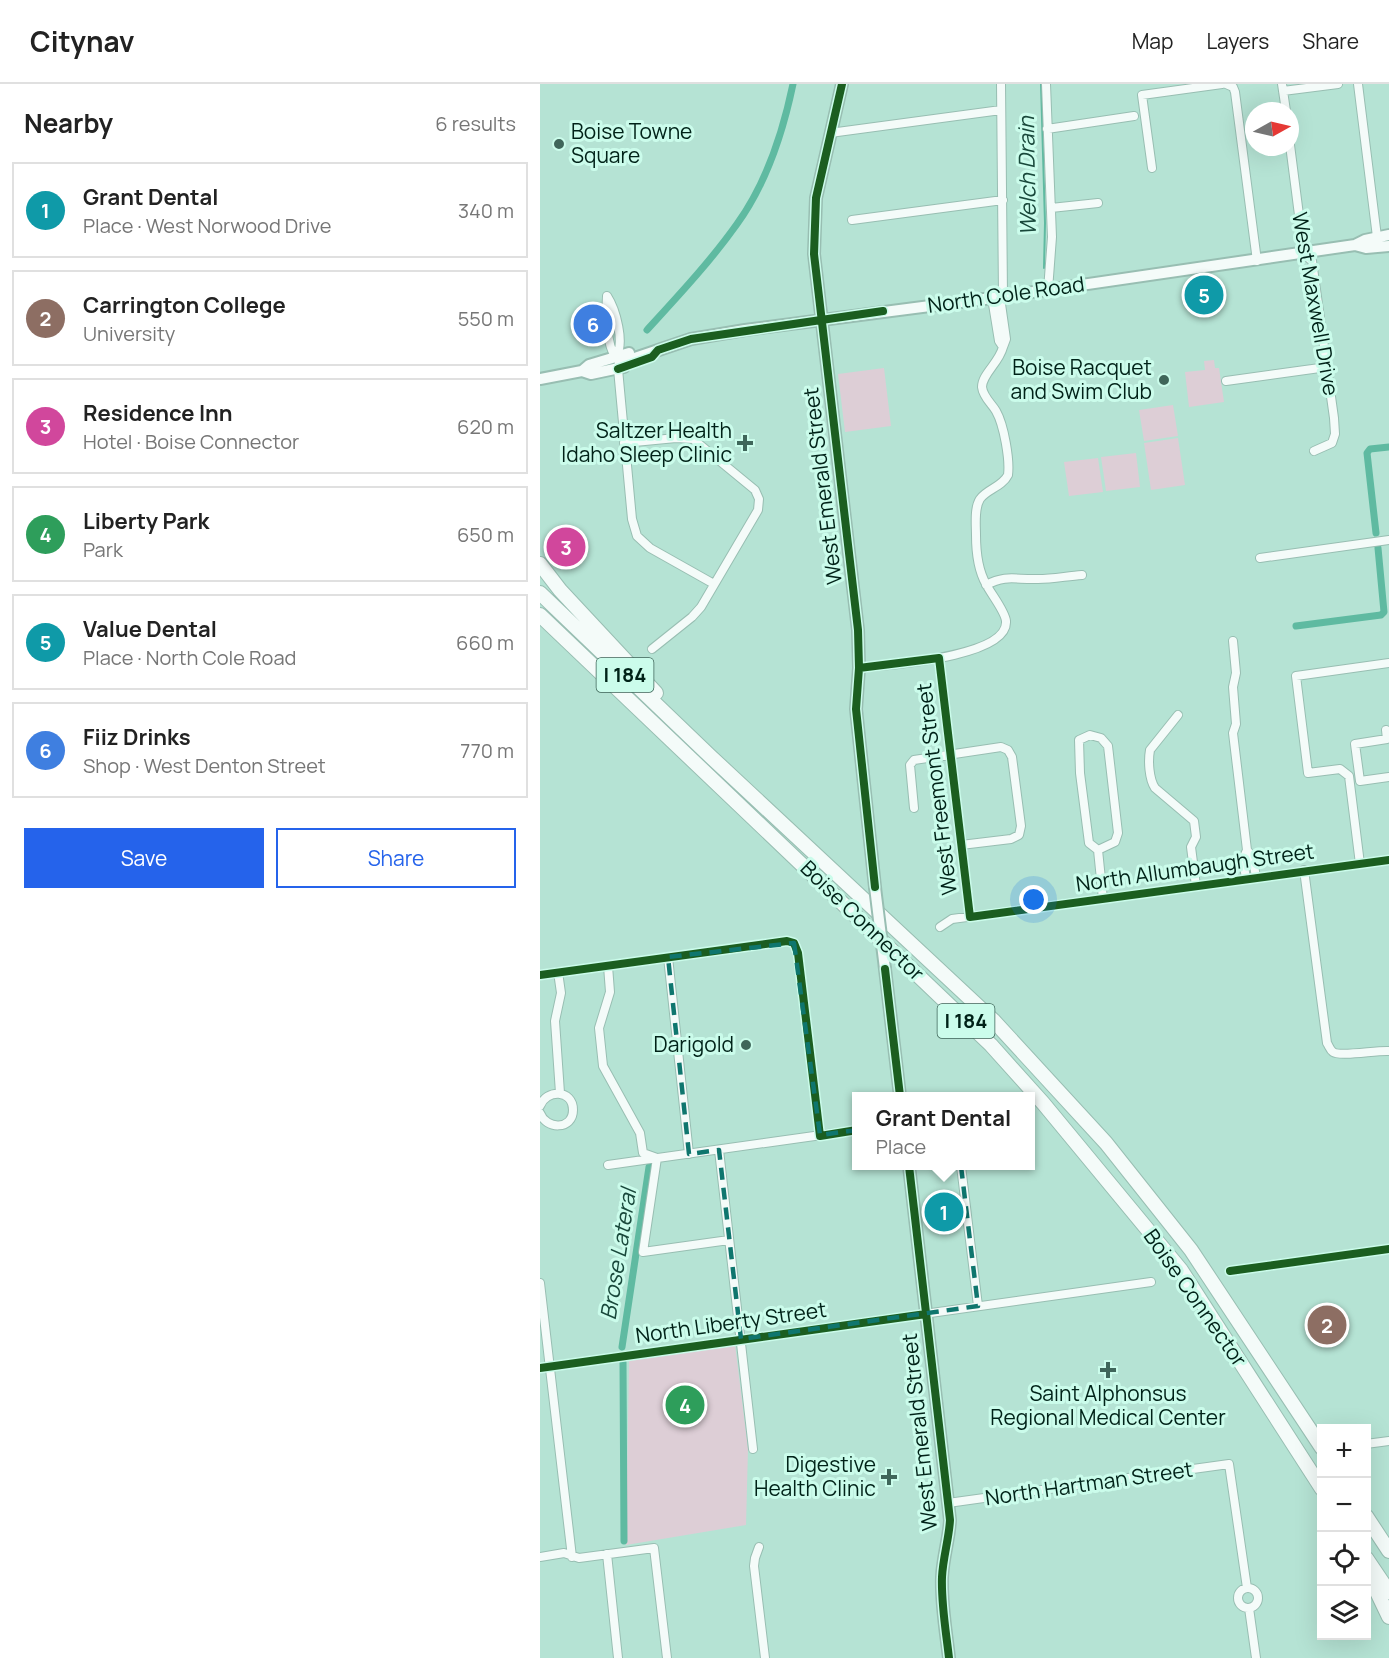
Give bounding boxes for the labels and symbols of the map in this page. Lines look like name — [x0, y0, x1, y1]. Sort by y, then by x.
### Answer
north arrow — [1245, 102, 1299, 156]
water label: Welch Drain — [1011, 115, 1043, 236]
place label: Boise Towne Square — [571, 117, 692, 169]
marker: Boise Towne Square — [552, 137, 566, 151]
street label: West Maxwell Drive — [1286, 210, 1346, 398]
street label: North Cole Road — [926, 269, 1086, 319]
pin: 5 — [1184, 272, 1224, 318]
pin: 6 — [574, 302, 612, 346]
place label: Boise Racquet and Swim Club — [1010, 353, 1152, 405]
marker: Boise Racquet and Swim Club — [1157, 373, 1171, 387]
street label: West Emerald Street — [796, 386, 848, 586]
place label: Saltzer Health Idaho Sleep Clinic — [561, 416, 732, 468]
marker: Saltzer Health Idaho Sleep Clinic — [736, 434, 754, 452]
pin: 3 — [546, 524, 586, 570]
road number: I 184 — [596, 658, 653, 692]
street label: West Freemont Street — [909, 682, 963, 897]
street label: North Allumbaugh Street — [1074, 836, 1316, 898]
street label: Boise Connector — [795, 854, 931, 987]
your location — [1019, 885, 1048, 914]
road number: I 184 — [938, 1004, 994, 1038]
place label: Darigold — [654, 1030, 734, 1058]
marker: Darigold — [739, 1038, 753, 1052]
water label: Brose Lateral — [593, 1183, 644, 1322]
pin: 1 — [924, 1190, 964, 1234]
street label: Boise Connector — [1138, 1223, 1254, 1372]
street label: North Liberty Street — [634, 1295, 828, 1349]
pin: 2 — [1308, 1302, 1346, 1348]
street label: West Emerald Street — [895, 1332, 943, 1532]
marker: Saint Alphonsus Regional Medical Center — [1099, 1361, 1117, 1379]
place label: Saint Alphonsus Regional Medical Center — [990, 1379, 1226, 1431]
pin: 4 — [666, 1382, 704, 1428]
place label: Digestive Health Clinic — [754, 1450, 876, 1502]
street label: North Hartman Street — [983, 1455, 1194, 1511]
marker: Digestive Health Clinic — [880, 1468, 898, 1486]

